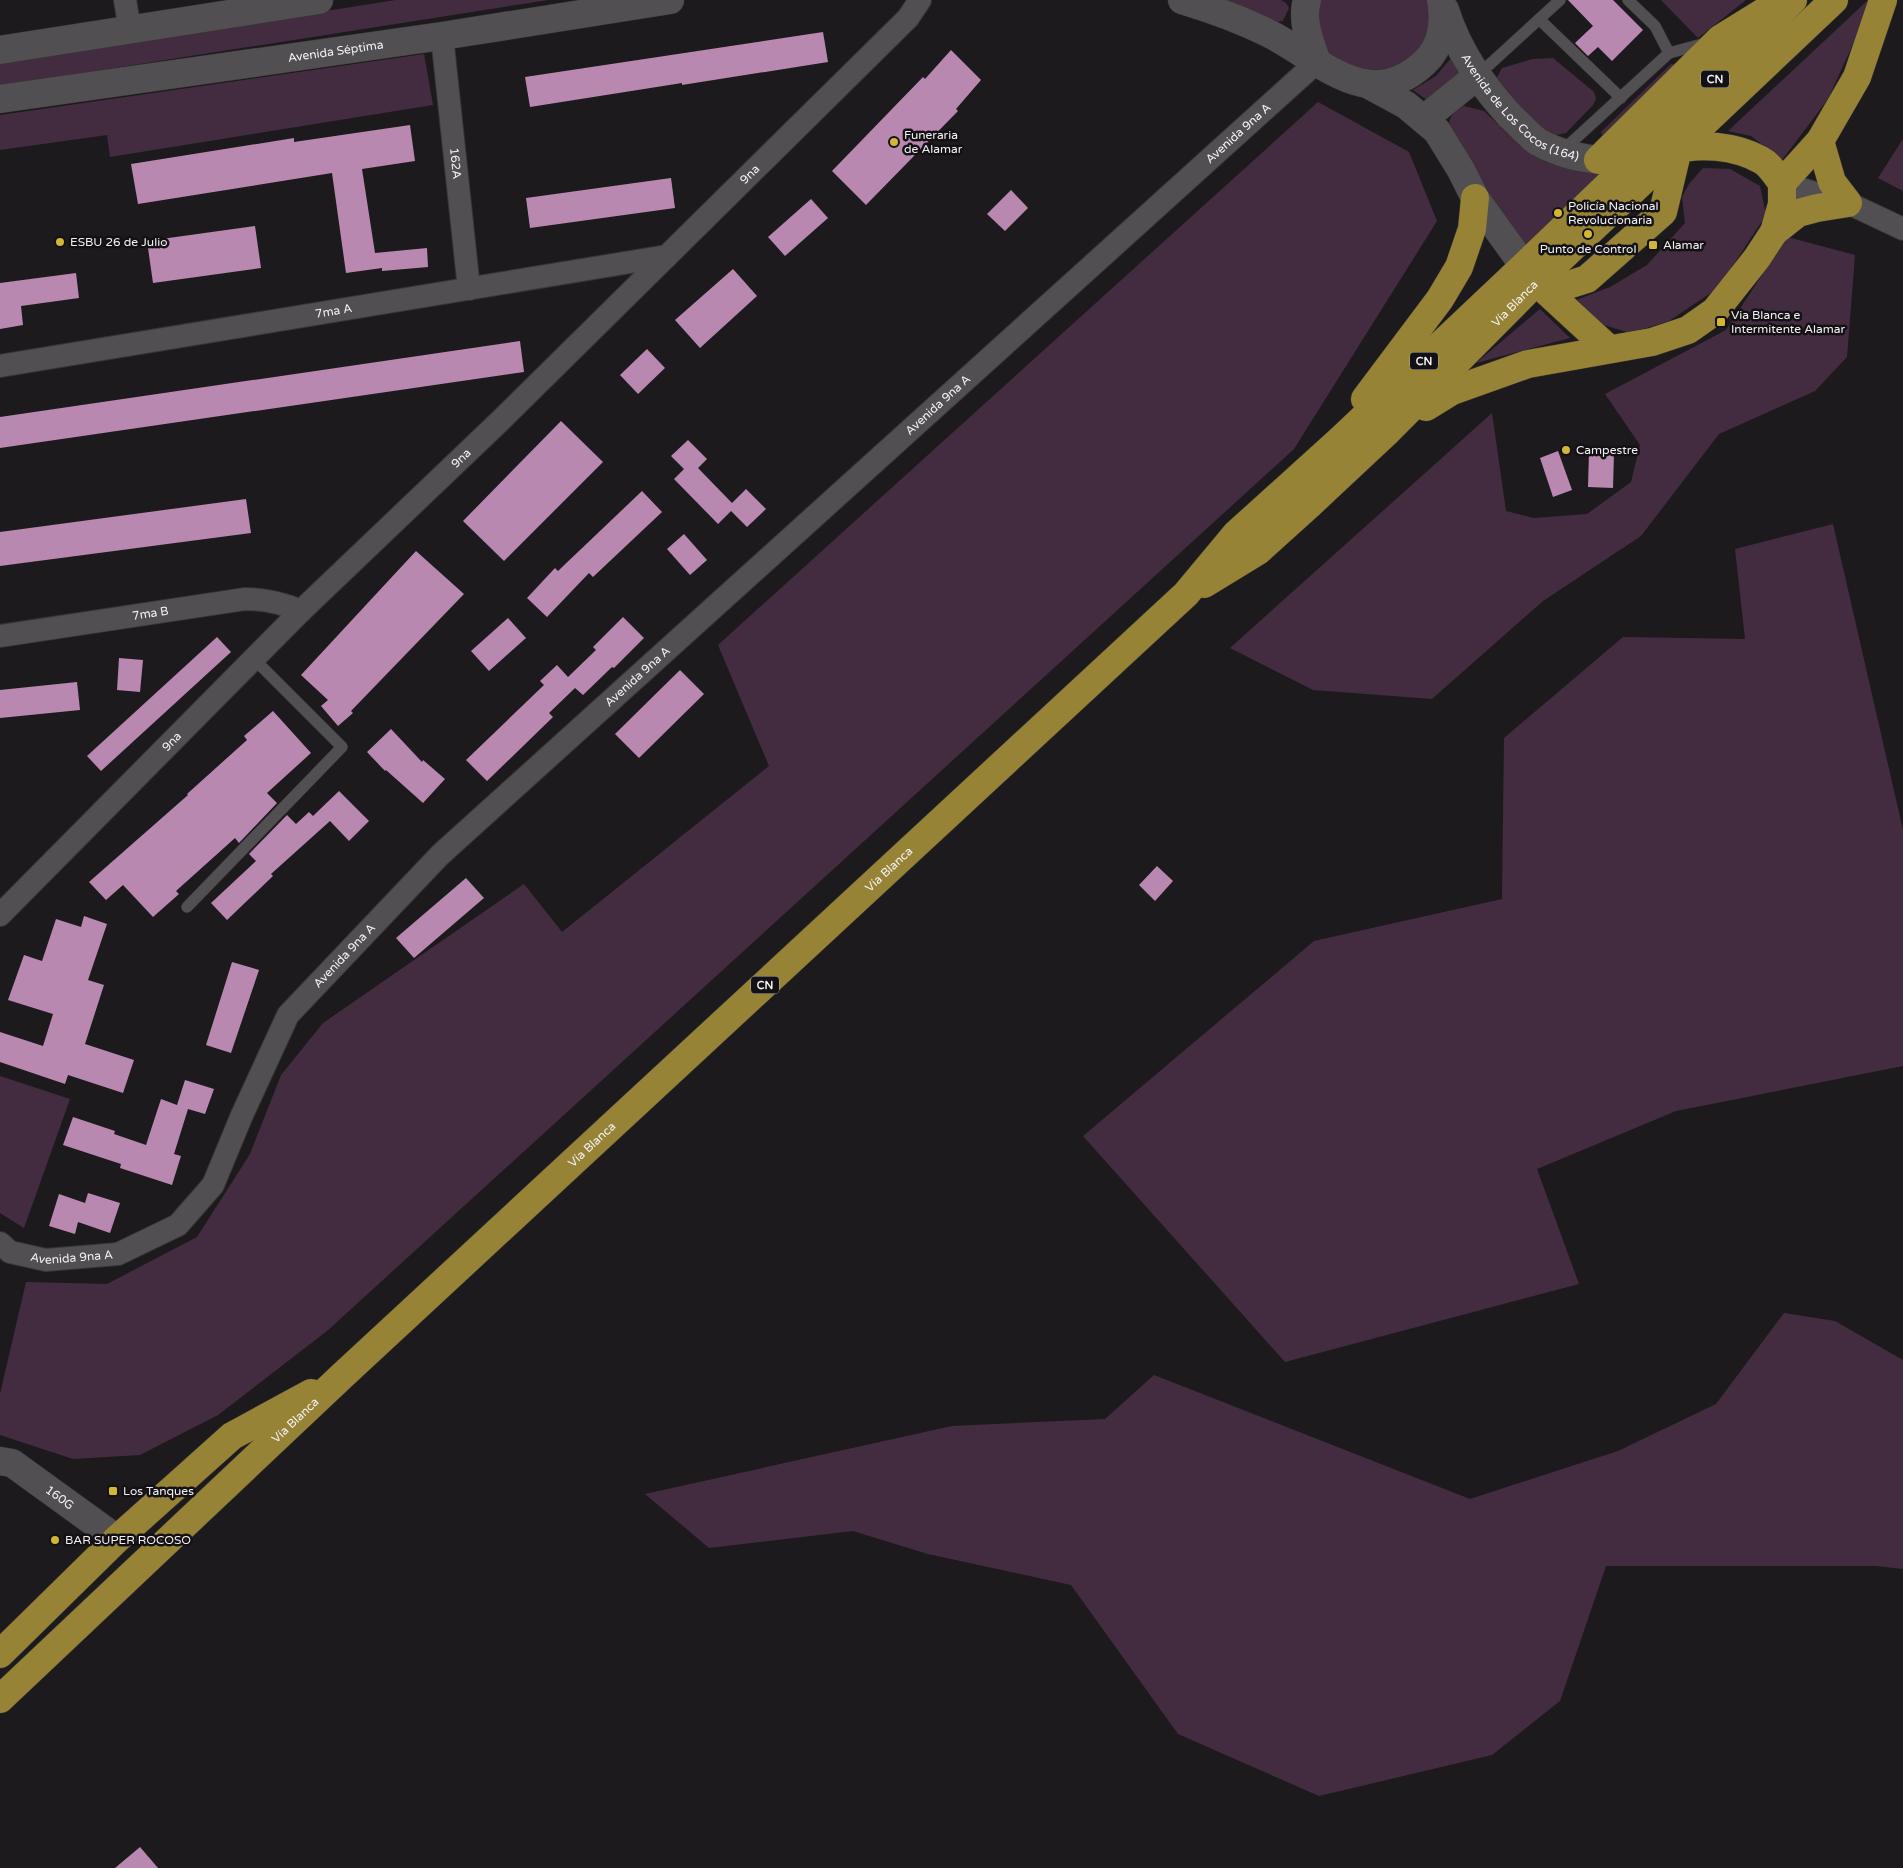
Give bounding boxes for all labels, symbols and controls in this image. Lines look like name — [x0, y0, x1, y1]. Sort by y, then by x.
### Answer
street label: Avenida Séptima — [287, 37, 384, 65]
street label: Avenida de Los Cocos (164) — [1458, 51, 1580, 164]
road number: CN — [1701, 70, 1729, 88]
street label: Avenida 9na A — [1203, 100, 1274, 166]
place label: Funeraria de Alamar — [904, 128, 963, 156]
marker: Funeraria de Alamar — [888, 136, 900, 148]
street label: 162A — [447, 147, 464, 180]
street label: 9na — [737, 162, 762, 187]
place label: Policía Nacional Revolucionaria — [1568, 199, 1659, 227]
marker: Policía Nacional Revolucionaria — [1552, 207, 1564, 219]
marker: Punto de Control — [1582, 228, 1594, 240]
place label: ESBU 26 de Julio — [70, 235, 167, 249]
marker: ESBU 26 de Julio — [54, 236, 66, 248]
place label: Alamar — [1663, 238, 1704, 252]
marker: Alamar — [1647, 239, 1659, 251]
place label: Punto de Control — [1540, 242, 1636, 256]
street label: Vía Blanca — [1489, 277, 1541, 329]
street label: 7ma A — [314, 301, 353, 321]
place label: Via Blanca e Intermitente Alamar — [1731, 308, 1846, 336]
marker: Via Blanca e Intermitente Alamar — [1715, 316, 1727, 328]
road number: CN — [1410, 352, 1438, 370]
street label: Avenida 9na A — [902, 372, 973, 438]
place label: Campestre — [1576, 443, 1638, 457]
marker: Campestre — [1560, 444, 1572, 456]
street label: 9na — [448, 446, 474, 471]
street label: 7ma B — [131, 604, 170, 623]
street label: Avenida 9na A — [602, 643, 673, 710]
street label: 9na — [159, 729, 184, 754]
street label: Vía Blanca — [862, 844, 915, 895]
street label: Avenida 9na A — [311, 921, 378, 991]
road number: CN — [751, 976, 779, 994]
street label: Vía Blanca — [565, 1119, 618, 1170]
street label: Avenida 9na A — [29, 1247, 114, 1267]
street label: Vía Blanca — [269, 1395, 322, 1446]
street label: 160G — [43, 1483, 77, 1512]
place label: Los Tanques — [123, 1484, 194, 1498]
marker: Los Tanques — [107, 1485, 119, 1497]
place label: BAR SUPER ROCOSO — [65, 1533, 191, 1547]
marker: BAR SUPER ROCOSO — [49, 1534, 61, 1546]

